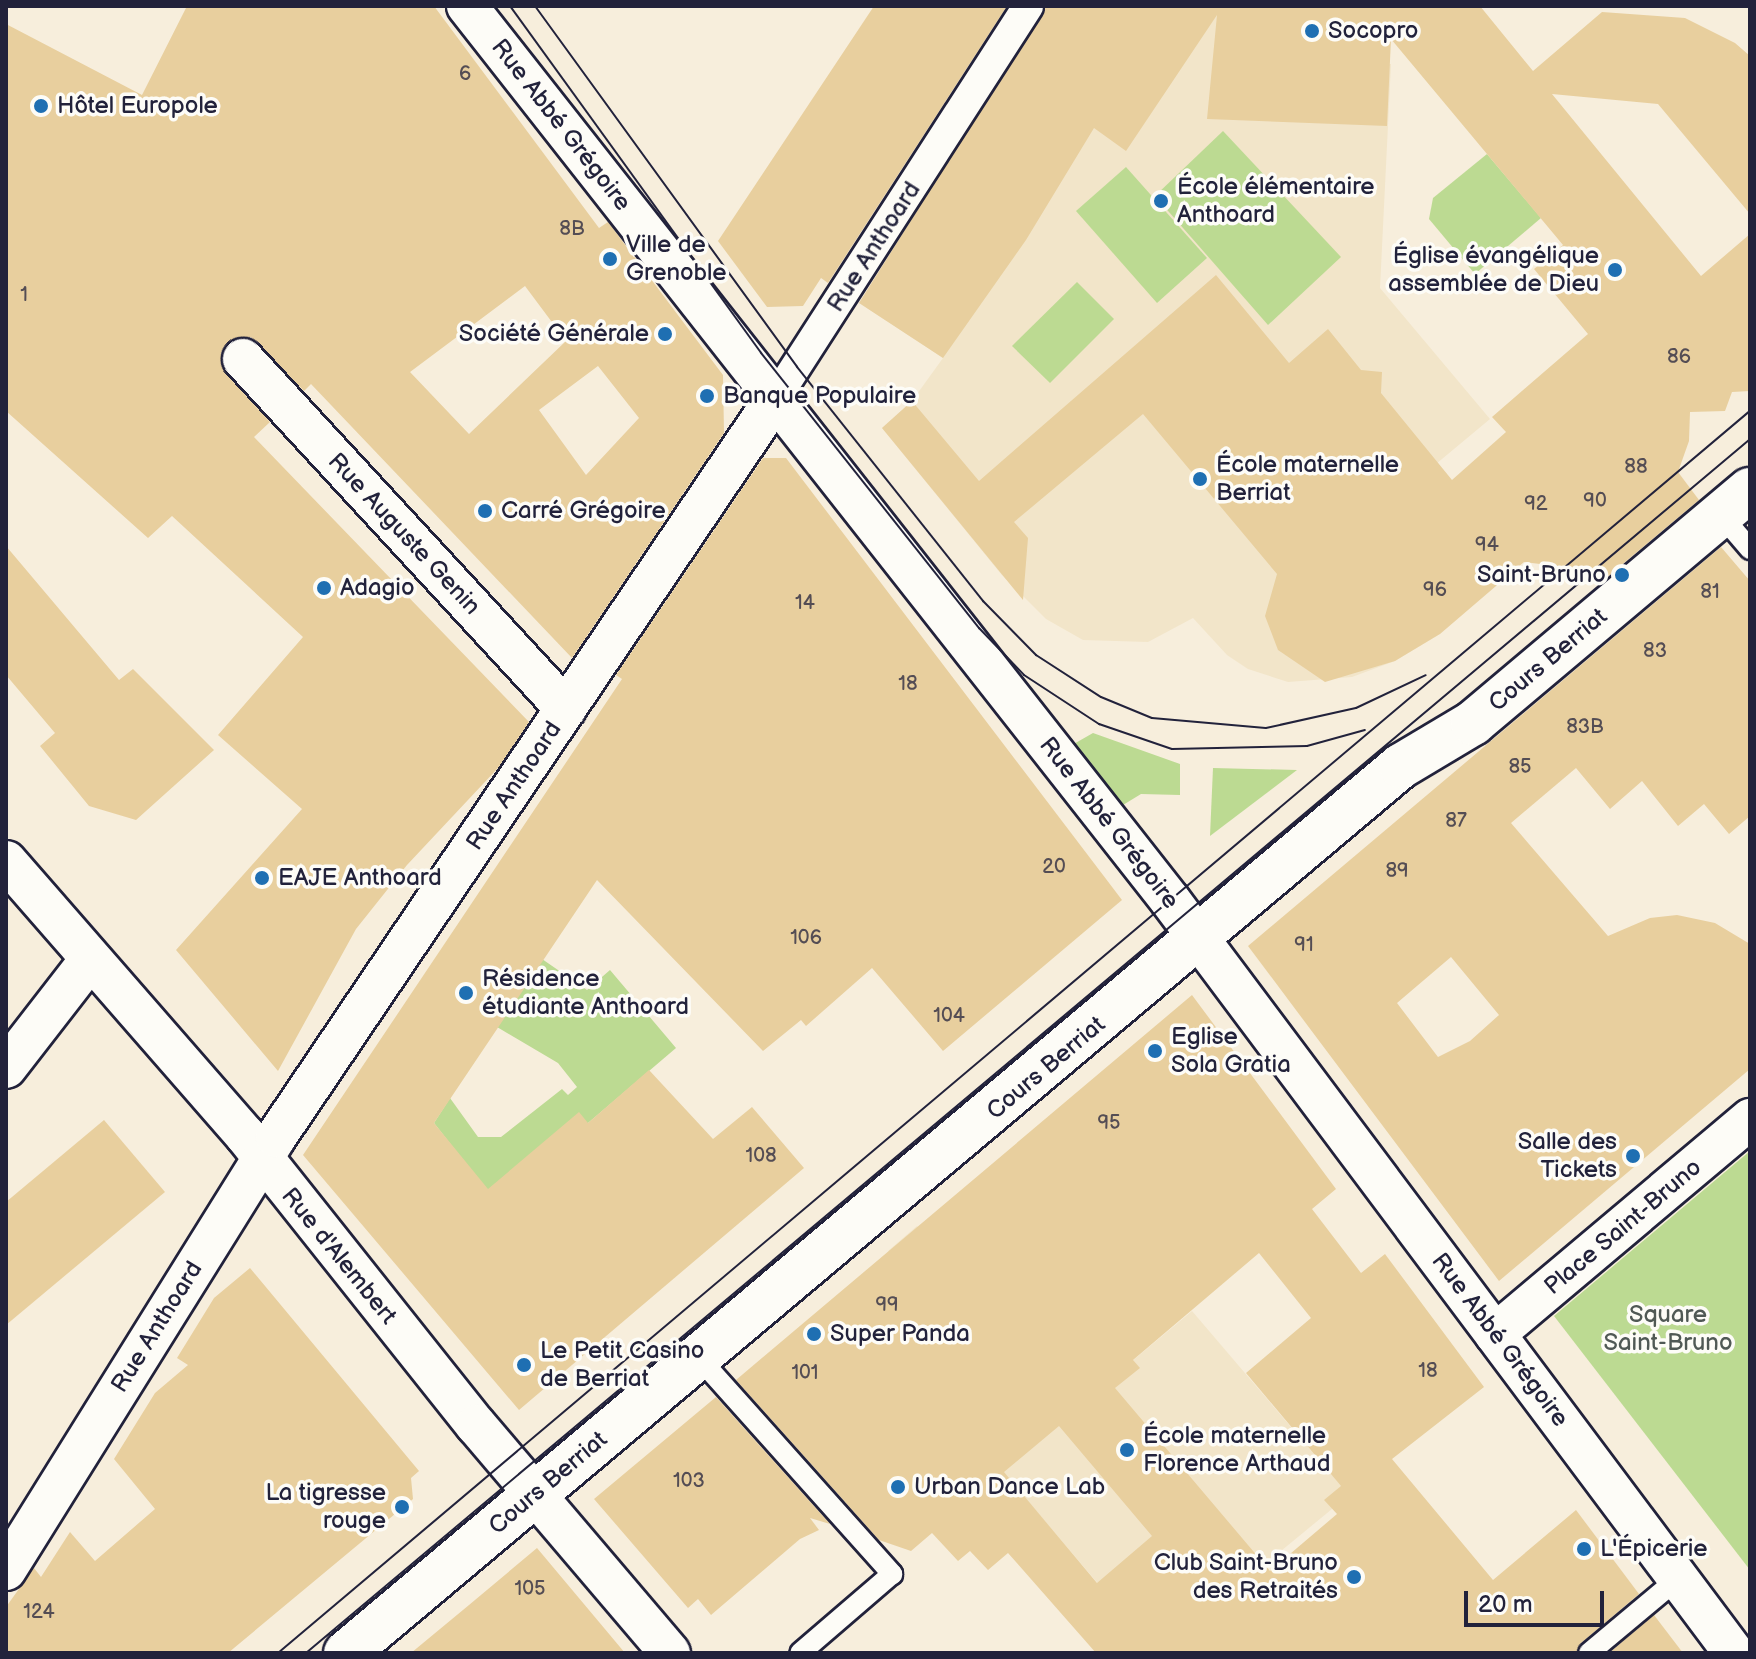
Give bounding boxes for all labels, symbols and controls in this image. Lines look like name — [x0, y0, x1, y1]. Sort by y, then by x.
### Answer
place label: Socopro — [1328, 17, 1418, 45]
marker: Socopro — [1303, 22, 1321, 40]
street label: Rue Abbé Grégoire — [485, 33, 637, 217]
house number: 6 — [459, 62, 471, 86]
place label: Hôtel Europole — [57, 92, 218, 120]
marker: Hôtel Europole — [32, 97, 50, 115]
place label: École élémentaire Anthoard — [1177, 173, 1375, 229]
street label: Rue Anthoard — [821, 177, 927, 317]
marker: École élémentaire Anthoard — [1152, 192, 1170, 210]
house number: 8B — [559, 217, 585, 241]
place label: Ville de Grenoble — [626, 231, 727, 287]
place label: Église évangélique assemblée de Dieu — [1388, 242, 1599, 298]
marker: Ville de Grenoble — [601, 250, 619, 268]
marker: Église évangélique assemblée de Dieu — [1606, 261, 1624, 279]
house number: 1 — [20, 283, 28, 307]
place label: Société Générale — [459, 320, 649, 348]
marker: Société Générale — [656, 325, 674, 343]
house number: 86 — [1667, 345, 1691, 369]
place label: Banque Populaire — [723, 382, 916, 410]
marker: Banque Populaire — [698, 387, 716, 405]
street label: Rue Auguste Genin — [322, 447, 486, 621]
place label: École maternelle Berriat — [1216, 451, 1399, 507]
house number: 88 — [1624, 455, 1648, 479]
marker: École maternelle Berriat — [1191, 470, 1209, 488]
house number: 90 — [1583, 489, 1607, 513]
house number: 92 — [1524, 492, 1548, 516]
place label: Carré Grégoire — [501, 497, 666, 525]
marker: Carré Grégoire — [476, 502, 494, 520]
house number: 94 — [1475, 533, 1499, 557]
place label: Saint-Bruno — [1477, 561, 1606, 589]
marker: Saint-Bruno — [1613, 566, 1631, 584]
place label: Adagio — [340, 574, 415, 602]
house number: 96 — [1423, 578, 1447, 602]
marker: Adagio — [315, 579, 333, 597]
house number: 81 — [1700, 580, 1720, 604]
house number: 14 — [795, 591, 815, 615]
street label: Cours Berriat — [1483, 602, 1613, 718]
house number: 83 — [1643, 639, 1667, 663]
house number: 18 — [898, 672, 918, 696]
house number: 83B — [1566, 715, 1604, 739]
street label: Rue Anthoard — [460, 716, 568, 856]
street label: Rue Abbé Grégoire — [1033, 731, 1185, 915]
house number: 85 — [1508, 755, 1532, 779]
house number: 87 — [1445, 809, 1467, 833]
house number: 20 — [1042, 855, 1066, 879]
house number: 89 — [1385, 859, 1409, 883]
place label: EAJE Anthoard — [278, 864, 442, 892]
marker: EAJE Anthoard — [253, 869, 271, 887]
house number: 106 — [790, 926, 822, 950]
house number: 91 — [1294, 933, 1314, 957]
place label: Résidence étudiante Anthoard — [482, 965, 689, 1021]
marker: Résidence étudiante Anthoard — [457, 984, 475, 1002]
house number: 104 — [933, 1004, 965, 1028]
street label: Cours Berriat — [981, 1010, 1111, 1126]
place label: Eglise Sola Gratia — [1171, 1023, 1291, 1079]
marker: Eglise Sola Gratia — [1146, 1042, 1164, 1060]
house number: 95 — [1097, 1111, 1121, 1135]
place label: Salle des Tickets — [1518, 1128, 1617, 1184]
house number: 108 — [745, 1144, 777, 1168]
marker: Salle des Tickets — [1624, 1147, 1642, 1165]
street label: Place Saint-Bruno — [1539, 1153, 1707, 1301]
street label: Rue d'Alembert — [275, 1182, 403, 1330]
street label: Rue Abbé Grégoire — [1425, 1247, 1575, 1433]
street label: Rue Anthoard — [105, 1256, 209, 1398]
house number: 99 — [875, 1293, 899, 1317]
park label: Square Saint-Bruno — [1603, 1301, 1733, 1357]
place label: Super Panda — [830, 1320, 970, 1348]
marker: Super Panda — [805, 1325, 823, 1343]
place label: Le Petit Casino de Berriat — [540, 1337, 704, 1393]
marker: Le Petit Casino de Berriat — [515, 1356, 533, 1374]
house number: 18 — [1418, 1359, 1438, 1383]
house number: 101 — [791, 1361, 819, 1385]
place label: École maternelle Florence Arthaud — [1143, 1422, 1330, 1478]
street label: Cours Berriat — [483, 1425, 613, 1541]
marker: École maternelle Florence Arthaud — [1118, 1441, 1136, 1459]
house number: 103 — [673, 1469, 705, 1493]
place label: Urban Dance Lab — [914, 1473, 1105, 1501]
marker: Urban Dance Lab — [889, 1478, 907, 1496]
place label: La tigresse rouge — [266, 1479, 386, 1535]
marker: La tigresse rouge — [393, 1498, 411, 1516]
place label: L'Épicerie — [1600, 1535, 1708, 1563]
marker: L'Épicerie — [1575, 1540, 1593, 1558]
place label: Club Saint-Bruno des Retraités — [1153, 1549, 1338, 1605]
marker: Club Saint-Bruno des Retraités — [1345, 1568, 1363, 1586]
scale bar — [1468, 1575, 1608, 1625]
house number: 105 — [515, 1577, 545, 1601]
text: 20 m — [1478, 1590, 1533, 1619]
house number: 124 — [23, 1600, 55, 1624]

